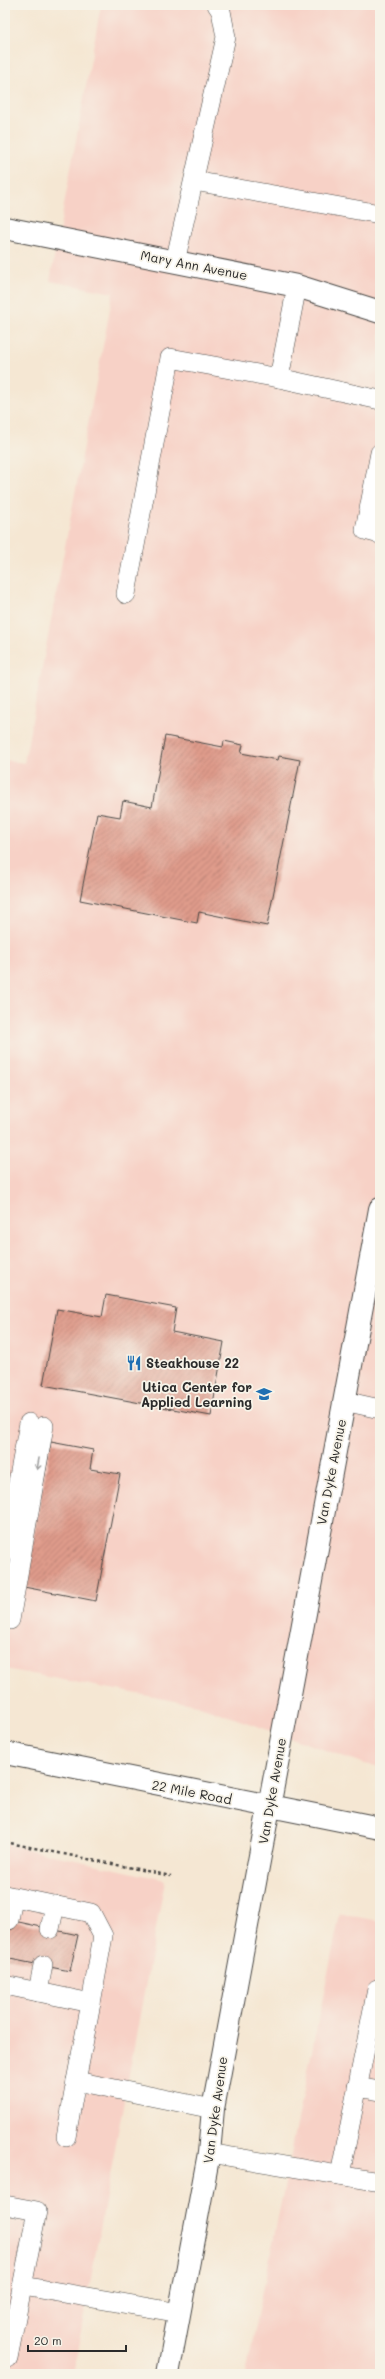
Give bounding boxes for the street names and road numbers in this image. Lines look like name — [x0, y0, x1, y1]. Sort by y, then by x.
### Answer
street label: Mary Ann Avenue — [139, 246, 249, 283]
street label: Van Dyke Avenue — [312, 1417, 349, 1526]
street label: Van Dyke Avenue — [254, 1736, 289, 1845]
street label: 22 Mile Road — [151, 1775, 233, 1808]
street label: Van Dyke Avenue — [199, 2055, 230, 2164]

